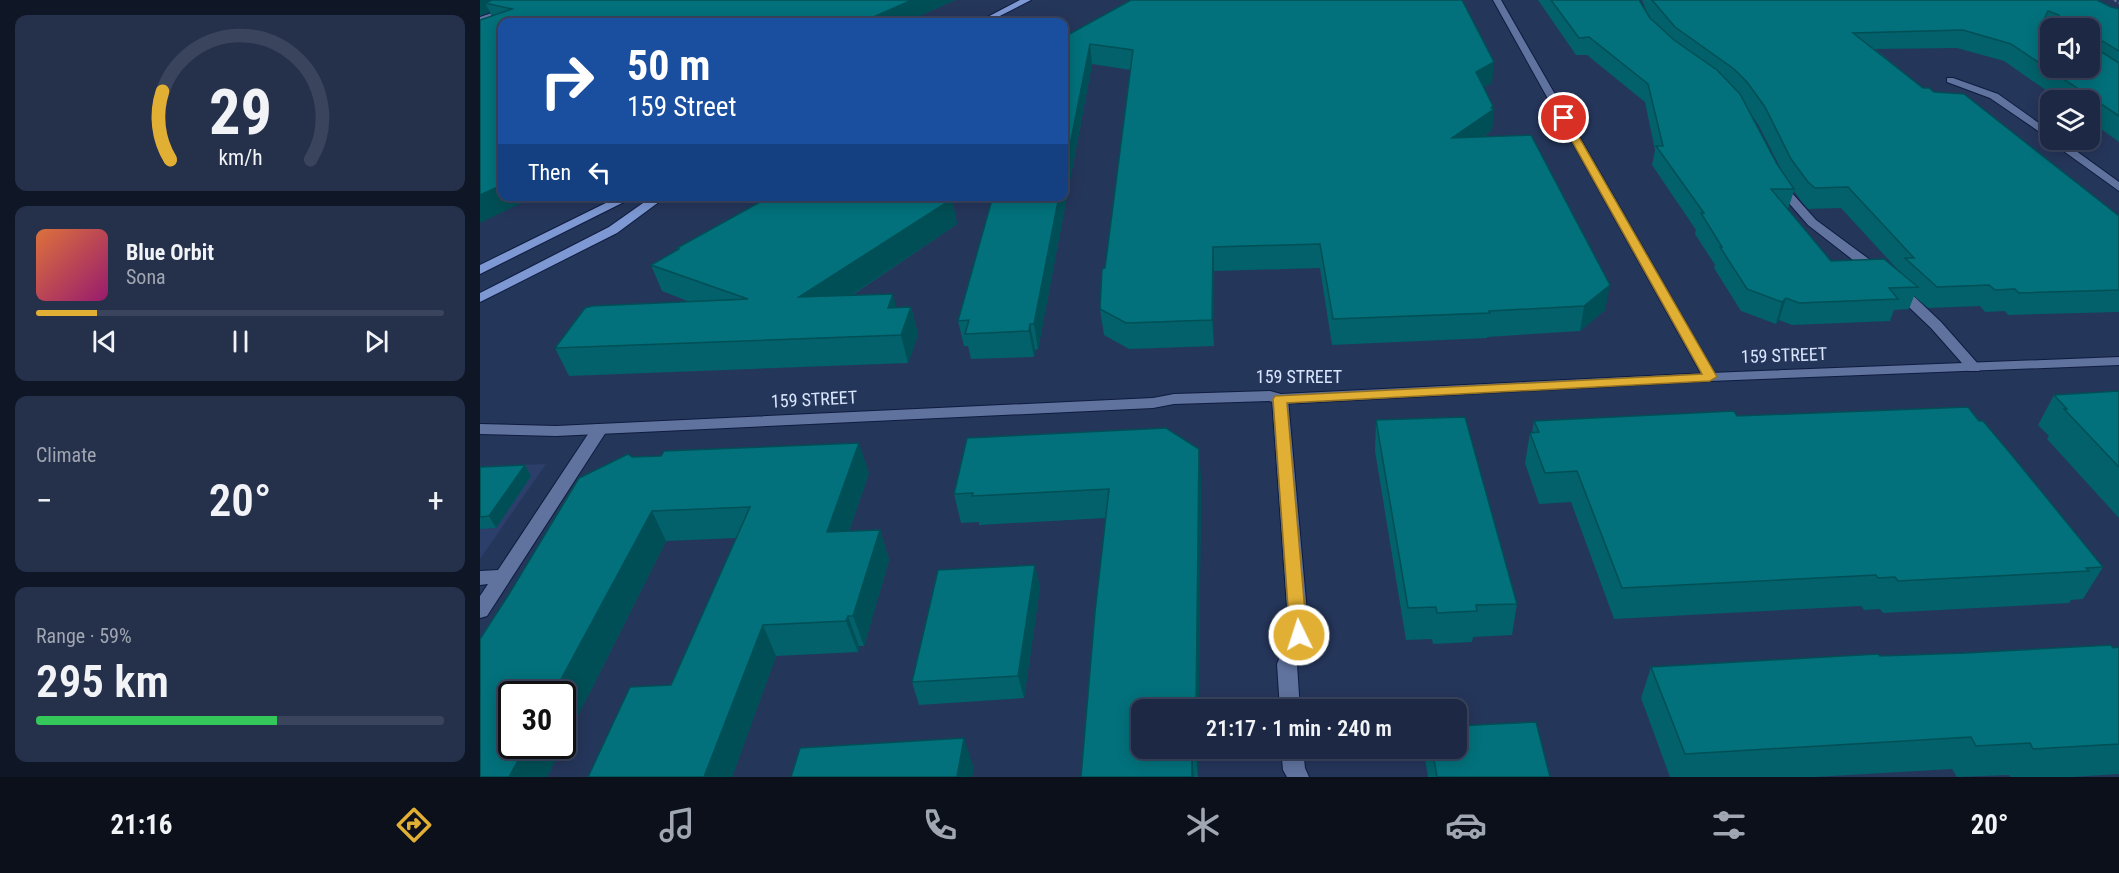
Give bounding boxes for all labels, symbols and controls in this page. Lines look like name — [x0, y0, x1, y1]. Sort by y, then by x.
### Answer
map controls — [2040, 18, 2100, 150]
button: sound — [2040, 18, 2100, 78]
text: 50 m — [627, 41, 710, 90]
icon: right — [528, 42, 606, 120]
text: 29 — [208, 76, 272, 149]
button: layers — [2040, 90, 2100, 150]
text: 159 Street — [627, 91, 736, 123]
pin — [1538, 92, 1589, 143]
icon: arrive — [1547, 101, 1580, 134]
text: km/h — [218, 145, 262, 170]
icon: left — [583, 156, 616, 189]
text: Then — [528, 160, 571, 185]
text: Blue Orbit — [126, 240, 214, 265]
text: Sona — [126, 265, 166, 289]
icon: previous — [88, 325, 121, 358]
icon: pause — [224, 325, 257, 358]
icon: next — [360, 325, 393, 358]
street label: 159 STREET — [1740, 343, 1828, 367]
street label: 159 STREET — [1256, 366, 1342, 387]
street label: 159 STREET — [770, 386, 858, 412]
text: Climate — [36, 443, 96, 467]
text: 20° — [209, 474, 271, 527]
text: − — [36, 481, 53, 520]
text: + — [428, 481, 444, 520]
position arrow — [1267, 603, 1331, 667]
text: Range · 59% — [36, 624, 132, 648]
text: 295 km — [36, 655, 169, 708]
speed limit sign: 30 — [498, 681, 576, 759]
text: 21:17 · 1 min · 240 m — [1206, 716, 1392, 741]
icon: directions — [393, 804, 435, 846]
icon: music — [656, 804, 698, 846]
icon: phone — [919, 804, 961, 846]
icon: climate — [1182, 804, 1224, 846]
icon: car — [1445, 804, 1487, 846]
icon: filters — [1708, 804, 1750, 846]
text: 21:16 — [110, 809, 172, 841]
text: 20° — [1971, 809, 2008, 841]

